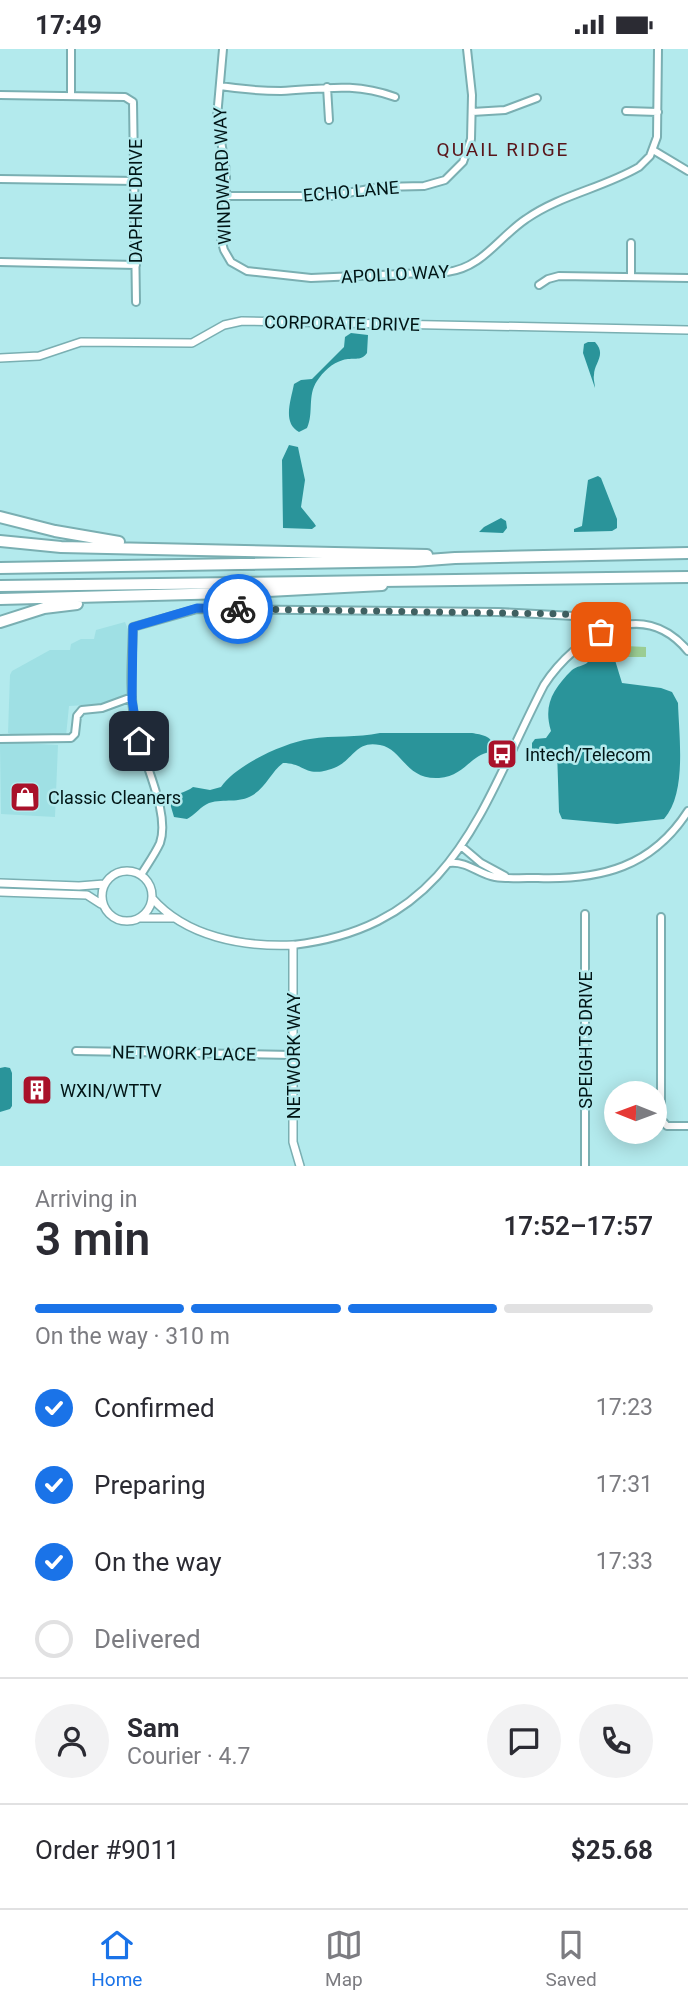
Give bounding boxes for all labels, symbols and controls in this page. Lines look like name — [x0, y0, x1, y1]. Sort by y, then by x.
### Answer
text: 17:49 — [35, 10, 102, 40]
street label: WINDWARD WAY — [209, 107, 235, 245]
district label: QUAIL RIDGE — [437, 138, 569, 161]
street label: DAPHNE DRIVE — [125, 139, 146, 263]
street label: ECHO LANE — [302, 176, 400, 206]
street label: APOLLO WAY — [340, 261, 450, 287]
street label: CORPORATE DRIVE — [264, 311, 420, 335]
courier — [203, 574, 273, 644]
icon: bike — [219, 590, 257, 628]
pin — [571, 602, 631, 662]
icon: bag — [582, 613, 620, 651]
pin — [109, 711, 169, 771]
icon: home — [120, 722, 158, 760]
bus stop icon: Intech/Telecom — [485, 737, 519, 771]
place label: Intech/Telecom — [525, 744, 651, 765]
shop icon: Classic Cleaners — [8, 780, 42, 814]
place label: Classic Cleaners — [48, 787, 181, 808]
street label: SPEIGHTS DRIVE — [575, 971, 596, 1109]
street label: NETWORK WAY — [283, 992, 304, 1119]
street label: NETWORK PLACE — [112, 1041, 256, 1065]
building icon: WXIN/WTTV — [20, 1073, 54, 1107]
place label: WXIN/WTTV — [60, 1080, 162, 1101]
north arrow — [604, 1081, 667, 1145]
map controls — [604, 1081, 667, 1144]
text: Arriving in — [35, 1186, 138, 1213]
text: 17:52–17:57 — [503, 1211, 653, 1241]
text: 3 min — [35, 1212, 150, 1266]
text: On the way · 310 m — [35, 1323, 230, 1350]
icon: check — [35, 1389, 73, 1427]
text: Confirmed — [94, 1393, 215, 1423]
text: 17:23 — [596, 1394, 653, 1421]
icon: check — [35, 1466, 73, 1504]
text: Preparing — [94, 1470, 206, 1500]
text: 17:31 — [596, 1471, 653, 1498]
icon: check — [35, 1543, 73, 1581]
text: On the way — [94, 1547, 222, 1577]
text: 17:33 — [596, 1548, 653, 1575]
text: Delivered — [94, 1624, 201, 1654]
button: person — [35, 1704, 109, 1778]
button: chat — [487, 1704, 561, 1778]
button: phone — [579, 1704, 653, 1778]
text: Sam — [127, 1713, 179, 1743]
text: Courier · 4.7 — [127, 1743, 250, 1770]
text: Order #9011 — [35, 1835, 180, 1865]
text: $25.68 — [571, 1835, 653, 1865]
tab: Home — [91, 1926, 142, 1991]
tab: Map — [325, 1926, 363, 1991]
tab: Saved — [545, 1926, 597, 1991]

